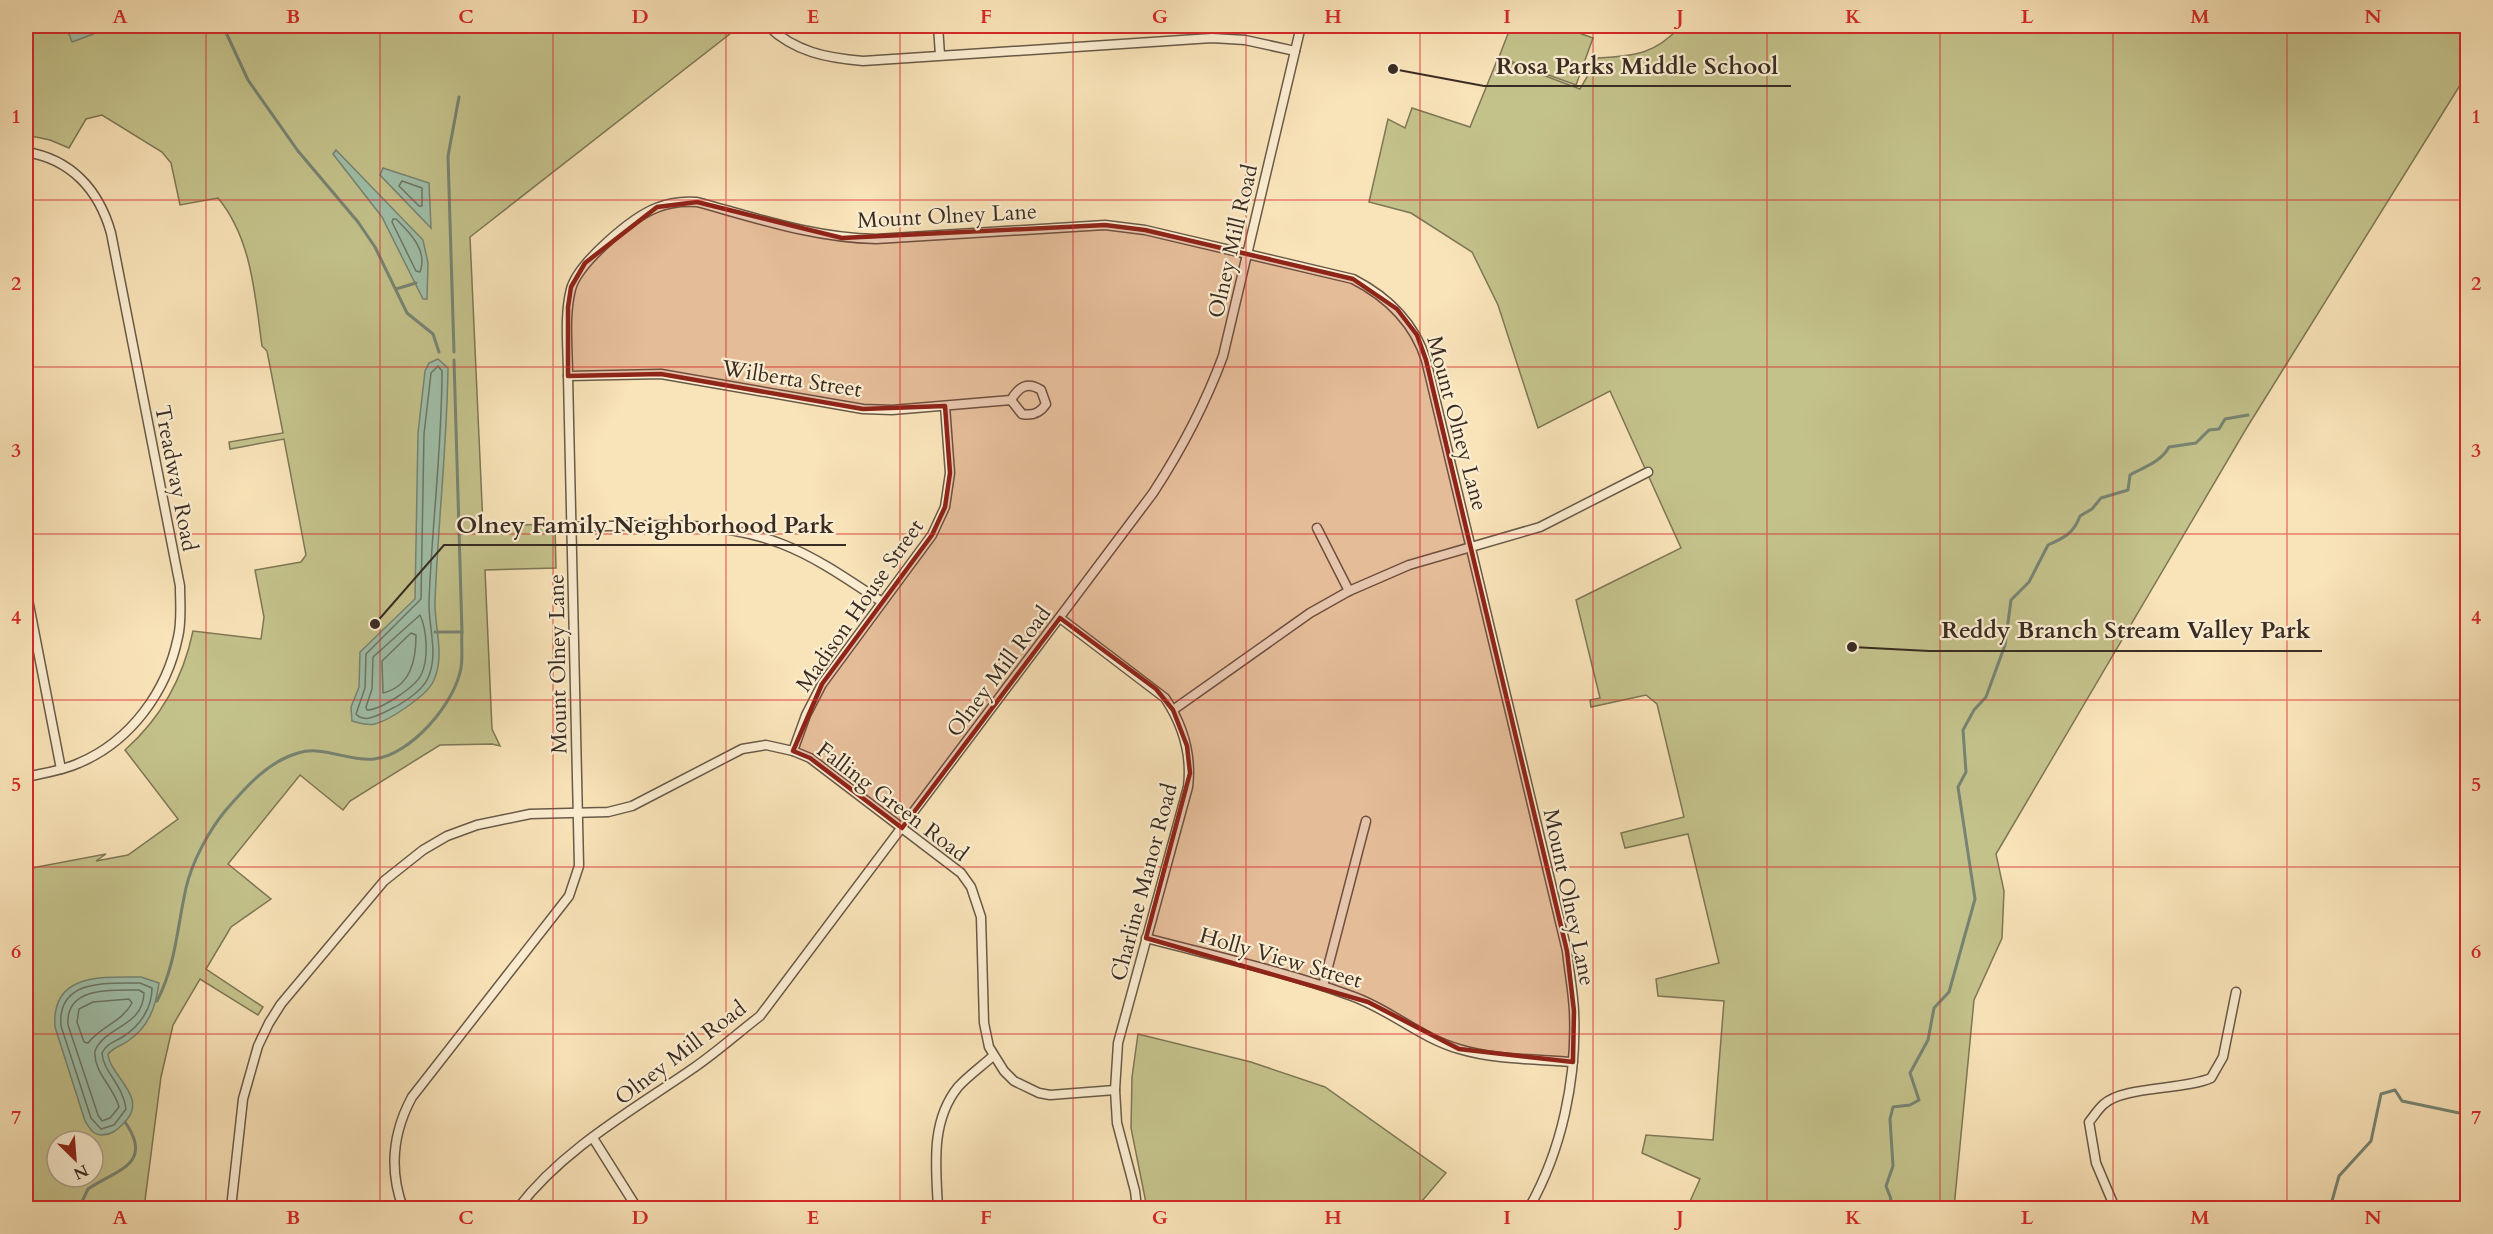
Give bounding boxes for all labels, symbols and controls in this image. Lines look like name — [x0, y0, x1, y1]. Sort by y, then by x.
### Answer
text: A — [112, 3, 128, 30]
text: B — [286, 3, 300, 30]
text: C — [458, 3, 474, 30]
text: D — [631, 3, 649, 30]
text: E — [807, 3, 819, 30]
text: F — [980, 3, 992, 30]
text: G — [1152, 3, 1168, 30]
text: H — [1324, 3, 1342, 30]
text: I — [1503, 3, 1511, 30]
text: J — [1673, 3, 1684, 30]
text: K — [1845, 3, 1862, 30]
text: L — [2021, 3, 2034, 30]
text: M — [2190, 3, 2210, 30]
text: N — [2364, 3, 2382, 30]
callout: Rosa Parks Middle School — [1484, 44, 1791, 86]
text: Rosa Parks Middle School — [1496, 50, 1778, 83]
text: 1 — [11, 103, 21, 130]
text: 1 — [2471, 103, 2481, 130]
street label: Olney Mill Road — [1201, 161, 1265, 321]
street label: Mount Olney Lane — [856, 196, 1038, 236]
text: 2 — [11, 270, 21, 297]
text: 2 — [2471, 270, 2481, 297]
street label: Mount Olney Lane — [1419, 332, 1495, 514]
street label: Wilberta Street — [719, 353, 864, 405]
street label: Treadway Road — [147, 402, 205, 554]
text: 3 — [11, 437, 21, 464]
text: 3 — [2471, 437, 2481, 464]
callout: Olney Family Neighborhood Park — [444, 503, 846, 545]
text: Olney Family Neighborhood Park — [456, 509, 834, 542]
street label: Madison House Street — [789, 513, 931, 698]
street label: Mount Olney Lane — [541, 574, 575, 754]
street label: Olney Mill Road — [940, 600, 1058, 743]
text: 4 — [11, 604, 21, 631]
text: 4 — [2471, 604, 2481, 631]
callout: Reddy Branch Stream Valley Park — [1929, 609, 2322, 651]
text: Reddy Branch Stream Valley Park — [1941, 614, 2311, 647]
street label: Falling Green Road — [811, 735, 974, 869]
text: 5 — [11, 771, 21, 798]
text: 5 — [2471, 771, 2481, 798]
street label: Charline Manor Road — [1103, 780, 1185, 984]
street label: Mount Olney Lane — [1536, 806, 1602, 988]
street label: Holly View Street — [1196, 920, 1366, 996]
text: 6 — [11, 938, 21, 965]
text: 6 — [2471, 938, 2481, 965]
street label: Olney Mill Road — [609, 993, 753, 1112]
text: 7 — [11, 1104, 21, 1131]
text: 7 — [2471, 1104, 2481, 1131]
north arrow — [45, 1129, 105, 1189]
text: N — [70, 1159, 92, 1185]
text: A — [112, 1204, 128, 1231]
text: B — [286, 1204, 300, 1231]
text: C — [458, 1204, 474, 1231]
text: D — [631, 1204, 649, 1231]
text: E — [807, 1204, 819, 1231]
text: F — [980, 1204, 992, 1231]
text: G — [1152, 1204, 1168, 1231]
text: H — [1324, 1204, 1342, 1231]
text: I — [1503, 1204, 1511, 1231]
text: J — [1673, 1204, 1684, 1231]
text: K — [1845, 1204, 1862, 1231]
text: L — [2021, 1204, 2034, 1231]
text: M — [2190, 1204, 2210, 1231]
text: N — [2364, 1204, 2382, 1231]

